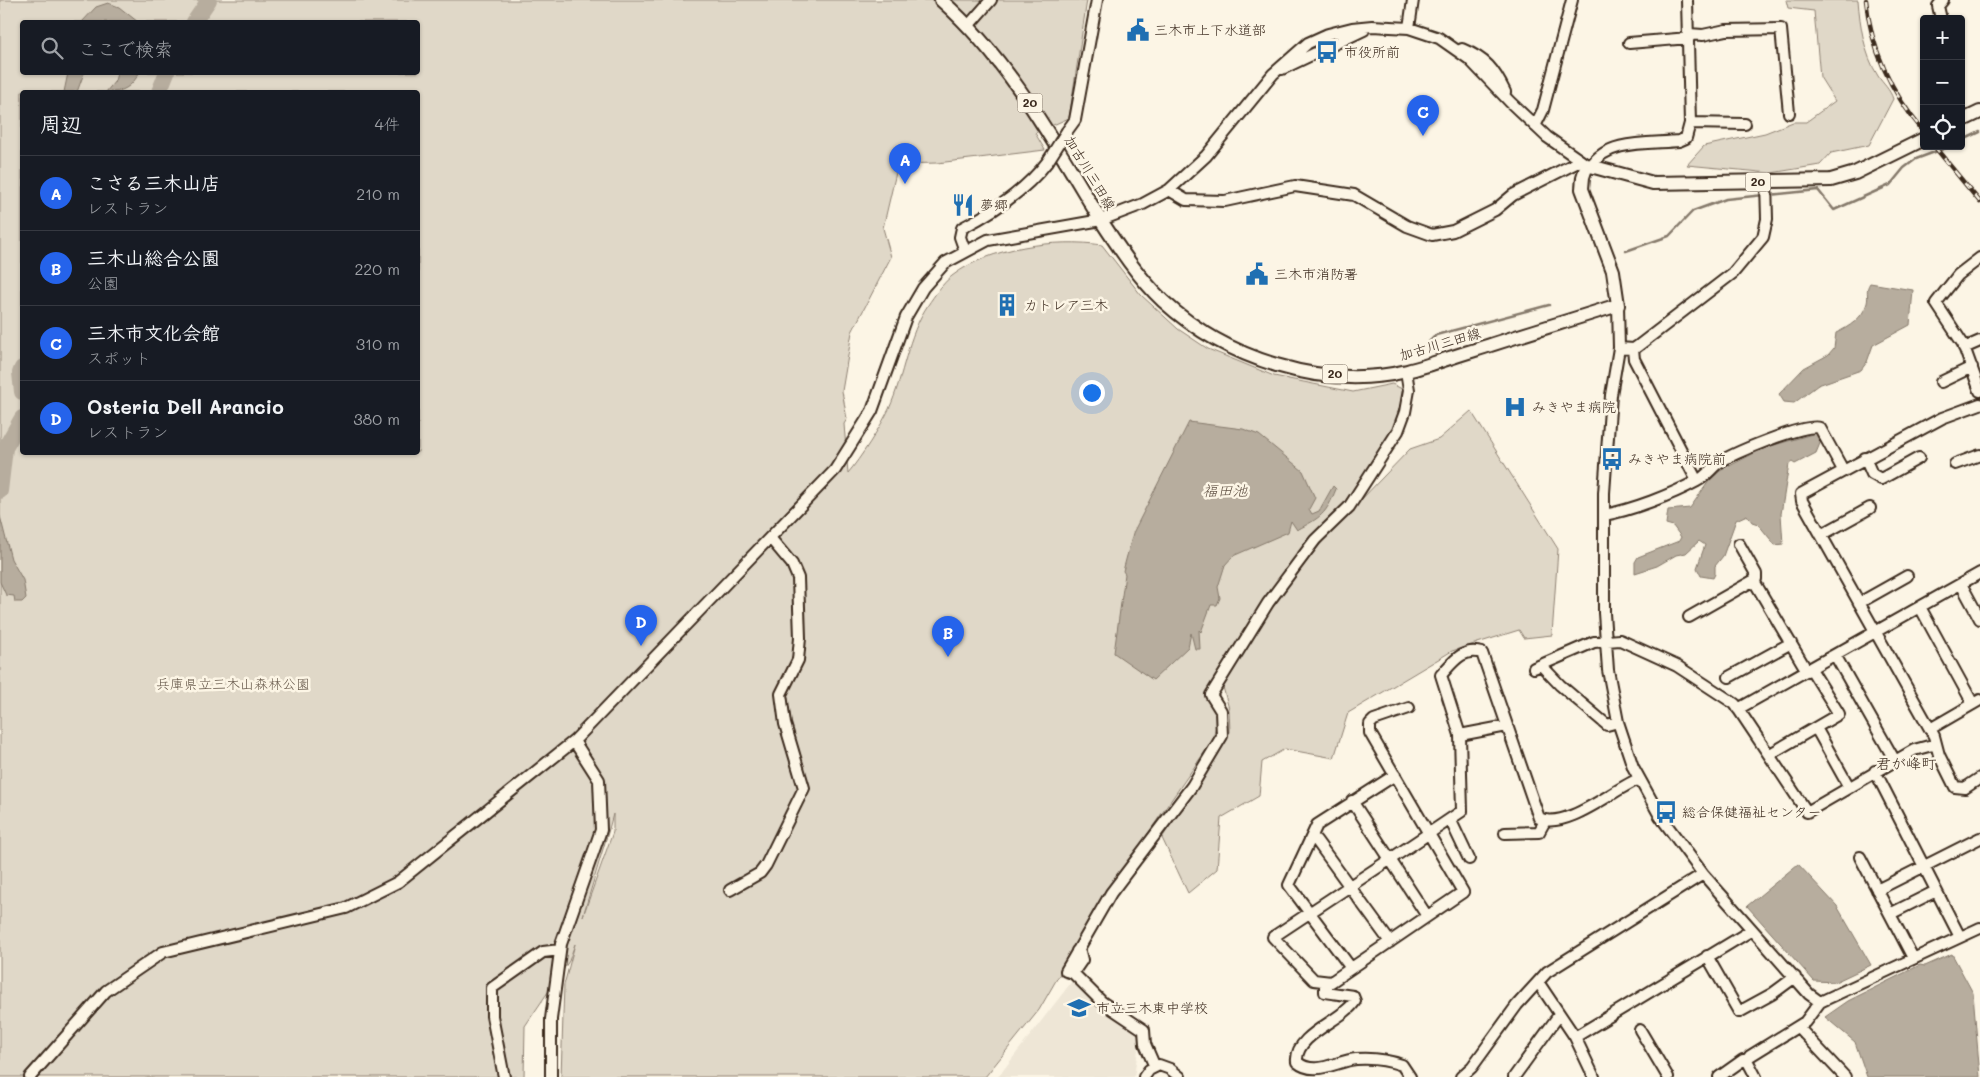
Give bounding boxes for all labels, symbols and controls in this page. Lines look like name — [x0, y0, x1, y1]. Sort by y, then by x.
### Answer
map controls — [1920, 15, 1965, 150]
button: + — [1920, 15, 1965, 60]
public building icon: 三木市上下水道部 — [1125, 17, 1151, 43]
search box — [20, 20, 420, 75]
place label: 三木市上下水道部 — [1154, 20, 1266, 39]
icon: search — [38, 34, 66, 62]
text: ここで検索 — [78, 36, 173, 61]
bus stop icon: 市役所前 — [1314, 39, 1340, 65]
place label: 市役所前 — [1344, 42, 1400, 61]
button: − — [1920, 60, 1965, 105]
road number: 20 — [1018, 94, 1042, 112]
pin: C — [1407, 95, 1439, 136]
button: locate — [1920, 105, 1965, 150]
text: 周辺 — [40, 110, 82, 137]
text: 4件 — [375, 113, 400, 134]
street label: 加古川三田線 — [1061, 132, 1120, 214]
pin: A — [889, 143, 921, 184]
text: こさる三木山店 — [87, 170, 220, 195]
road number: 20 — [1746, 172, 1770, 192]
text: A — [50, 183, 62, 204]
text: 210 m — [356, 183, 400, 204]
restaurant icon: 夢郷 — [950, 192, 976, 218]
place label: 夢郷 — [980, 195, 1008, 214]
text: レストラン — [87, 197, 168, 218]
text: 三木山総合公園 — [87, 245, 220, 270]
text: B — [51, 258, 61, 279]
text: 220 m — [354, 258, 400, 279]
public building icon: 三木市消防署 — [1244, 261, 1270, 287]
place label: 三木市消防署 — [1274, 264, 1358, 283]
text: 公園 — [87, 272, 119, 293]
building icon: カトレア三木 — [994, 292, 1020, 318]
place label: カトレア三木 — [1024, 295, 1108, 314]
text: 三木市文化会館 — [87, 320, 220, 345]
street label: 加古川三田線 — [1397, 323, 1483, 364]
text: C — [50, 333, 62, 354]
text: 310 m — [356, 333, 400, 354]
text: スポット — [87, 347, 151, 368]
road number: 20 — [1322, 364, 1348, 384]
your location — [1079, 380, 1105, 406]
text: Osteria Dell Arancio — [87, 394, 284, 419]
hospital icon: みきやま病院 — [1502, 394, 1528, 420]
place label: みきやま病院 — [1532, 397, 1616, 416]
text: D — [50, 408, 62, 429]
text: 380 m — [353, 408, 400, 429]
text: レストラン — [87, 421, 168, 442]
bus stop icon: みきやま病院前 — [1599, 446, 1625, 472]
place label: みきやま病院前 — [1628, 449, 1726, 468]
water label: 福田池 — [1202, 480, 1248, 500]
pin: D — [625, 605, 657, 646]
pin: B — [932, 616, 964, 657]
park label: 兵庫県立三木山森林公園 — [156, 674, 310, 693]
district label: 君が峰町 — [1876, 753, 1937, 773]
bus stop icon: 総合保健福祉センター — [1653, 799, 1679, 825]
place label: 総合保健福祉センター — [1682, 802, 1821, 821]
school or university icon: 市立三木東中学校 — [1066, 995, 1092, 1021]
place label: 市立三木東中学校 — [1096, 998, 1208, 1017]

